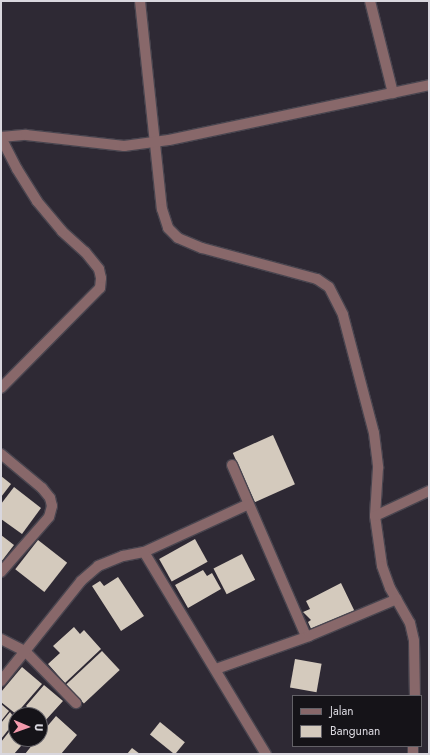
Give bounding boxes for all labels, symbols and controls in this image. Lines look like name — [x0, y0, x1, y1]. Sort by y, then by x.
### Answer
legend — [292, 695, 422, 747]
text: Jalan — [330, 702, 353, 720]
north arrow — [8, 707, 48, 747]
text: Bangunan — [330, 722, 380, 740]
text: U — [31, 723, 47, 732]

